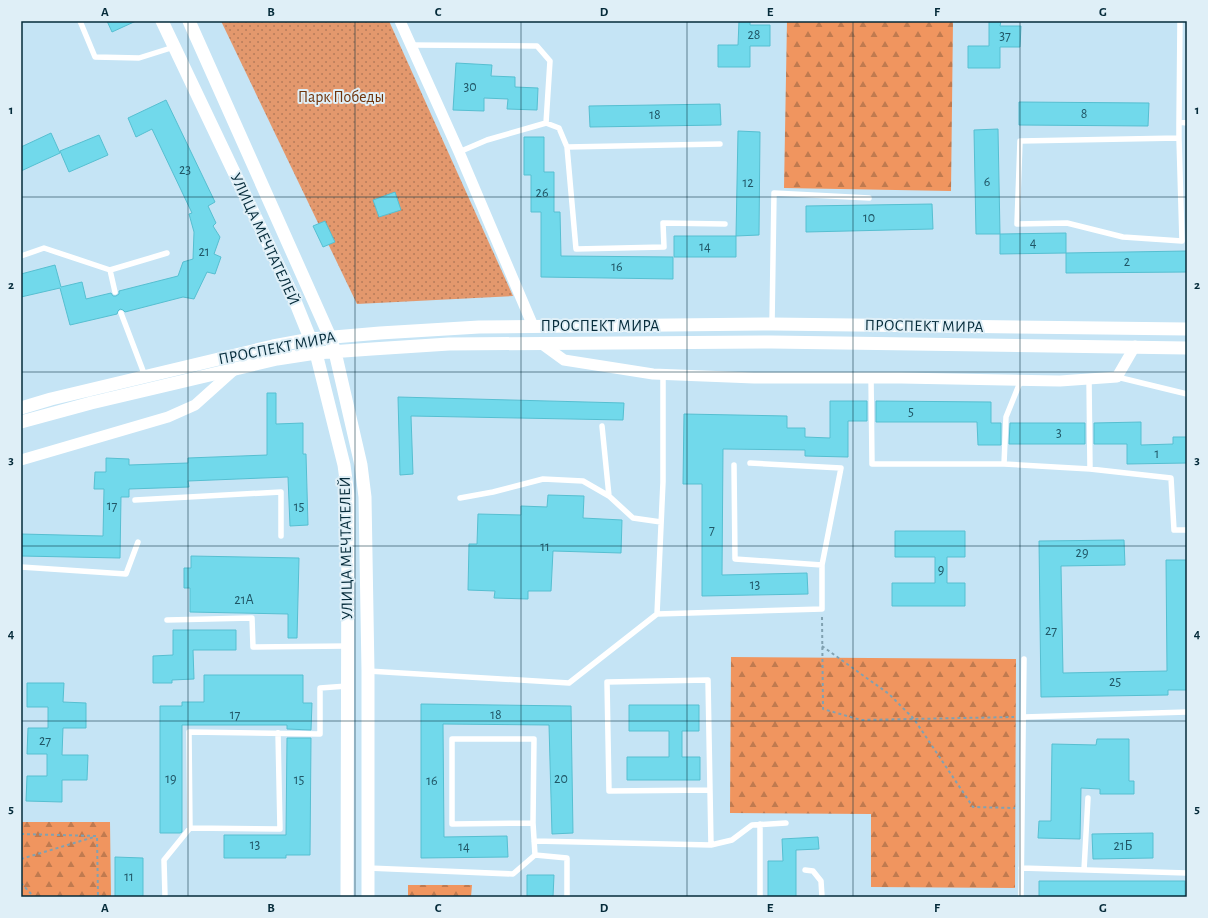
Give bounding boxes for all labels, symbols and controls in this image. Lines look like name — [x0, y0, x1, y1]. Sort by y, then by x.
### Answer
text: A — [101, 6, 109, 19]
text: B — [267, 6, 275, 19]
text: C — [435, 6, 442, 19]
text: D — [600, 6, 609, 19]
text: E — [767, 6, 774, 19]
text: F — [934, 6, 941, 19]
text: G — [1099, 6, 1107, 19]
house number: 28 — [747, 28, 761, 42]
house number: 37 — [999, 29, 1011, 43]
house number: 30 — [463, 80, 477, 94]
park label: Парк Победы — [298, 89, 384, 105]
text: 1 — [9, 104, 13, 117]
text: 1 — [1195, 104, 1199, 117]
house number: 8 — [1081, 107, 1087, 121]
house number: 18 — [649, 108, 661, 122]
house number: 23 — [179, 163, 191, 177]
street label: УЛИЦА МЕЧТАТЕЛЕЙ — [227, 170, 304, 307]
house number: 6 — [984, 175, 990, 189]
house number: 12 — [742, 176, 754, 190]
house number: 26 — [536, 186, 548, 200]
house number: 10 — [863, 211, 875, 225]
house number: 4 — [1030, 236, 1037, 250]
house number: 14 — [699, 240, 711, 254]
house number: 21 — [198, 245, 210, 259]
house number: 2 — [1124, 255, 1130, 269]
house number: 16 — [611, 260, 623, 274]
text: 2 — [8, 279, 14, 292]
text: 2 — [1194, 279, 1200, 292]
street label: ПРОСПЕКТ МИРА — [864, 317, 984, 335]
street label: ПРОСПЕКТ МИРА — [541, 318, 660, 334]
street label: ПРОСПЕКТ МИРА — [217, 329, 337, 367]
house number: 5 — [908, 405, 914, 419]
house number: 3 — [1056, 426, 1062, 440]
house number: 1 — [1155, 447, 1159, 461]
text: 3 — [8, 454, 14, 467]
text: 3 — [1194, 454, 1200, 467]
street label: УЛИЦА МЕЧТАТЕЛЕЙ — [336, 476, 355, 620]
house number: 17 — [107, 499, 117, 513]
house number: 15 — [294, 500, 304, 514]
house number: 7 — [709, 523, 715, 537]
house number: 11 — [540, 540, 550, 554]
house number: 29 — [1076, 546, 1088, 560]
house number: 9 — [938, 563, 944, 577]
house number: 13 — [750, 578, 761, 592]
house number: 21А — [234, 593, 254, 607]
house number: 27 — [1045, 624, 1057, 638]
text: 4 — [8, 628, 15, 641]
text: 4 — [1194, 628, 1201, 641]
house number: 25 — [1109, 675, 1121, 689]
house number: 17 — [230, 708, 240, 722]
house number: 18 — [490, 708, 502, 722]
house number: 27 — [39, 734, 51, 748]
house number: 19 — [165, 772, 177, 786]
house number: 20 — [554, 772, 568, 786]
house number: 15 — [294, 773, 304, 787]
house number: 16 — [426, 774, 438, 788]
text: 5 — [8, 803, 14, 816]
text: 5 — [1194, 803, 1200, 816]
house number: 13 — [250, 838, 261, 852]
house number: 21Б — [1113, 839, 1133, 853]
house number: 14 — [458, 840, 470, 854]
house number: 11 — [124, 870, 134, 884]
text: A — [101, 902, 109, 915]
text: B — [267, 902, 275, 915]
text: C — [435, 902, 442, 915]
text: D — [600, 902, 609, 915]
text: E — [767, 902, 774, 915]
text: F — [934, 902, 941, 915]
text: G — [1099, 902, 1107, 915]

